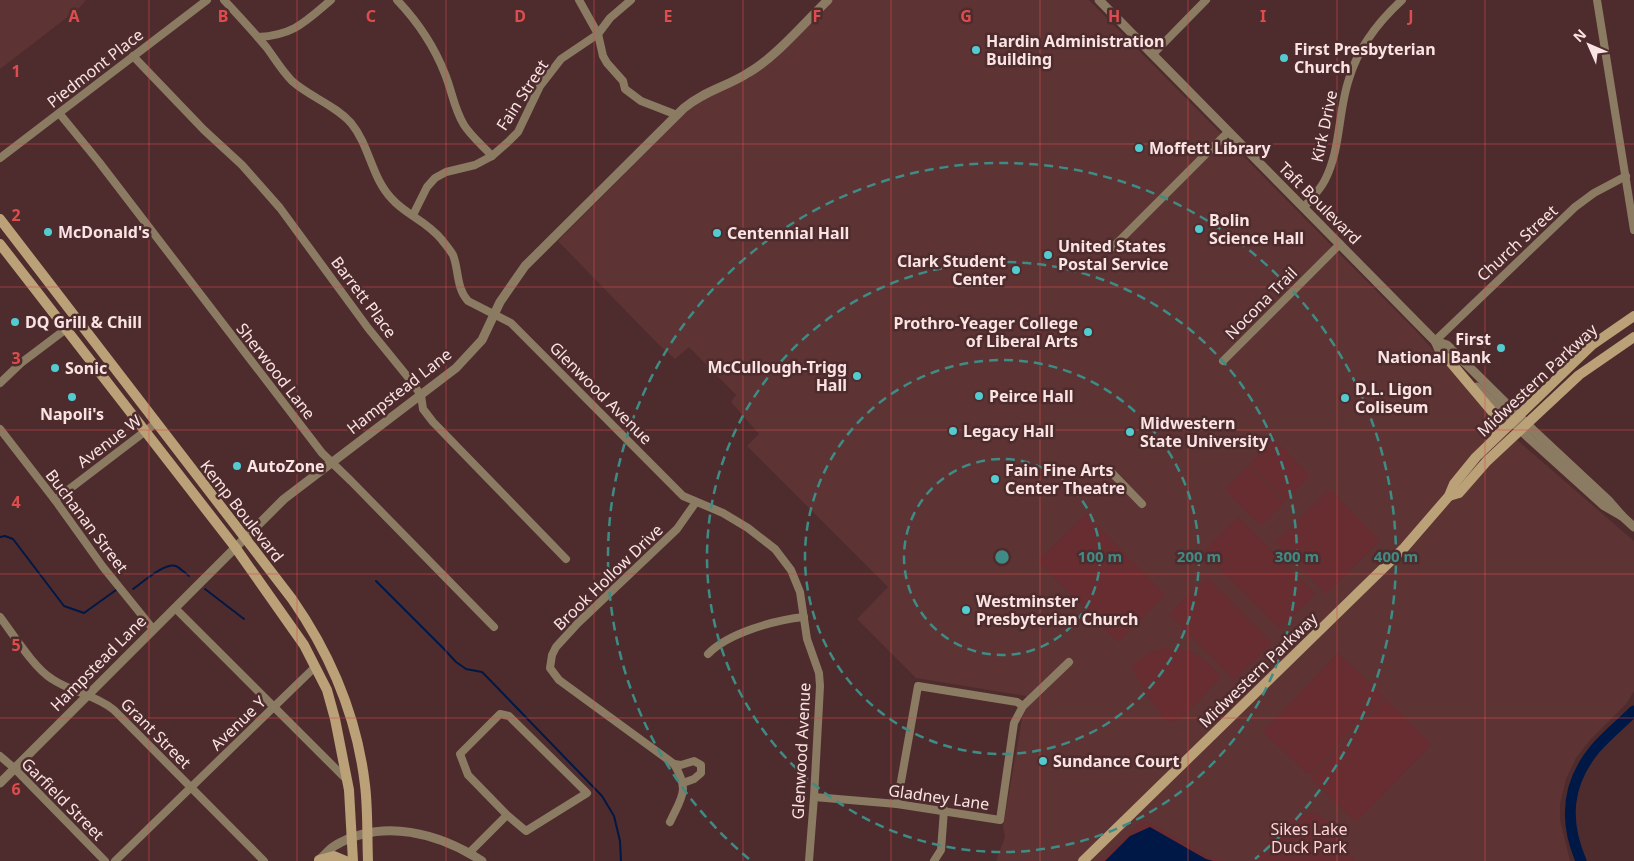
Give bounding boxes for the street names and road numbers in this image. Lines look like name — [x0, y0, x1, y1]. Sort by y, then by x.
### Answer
street label: Piedmont Place — [42, 23, 148, 113]
street label: Fain Street — [491, 55, 553, 135]
street label: Kirk Drive — [1306, 88, 1342, 164]
street label: Taft Boulevard — [1274, 157, 1366, 249]
street label: Church Street — [1472, 200, 1562, 286]
street label: Barrett Place — [326, 252, 402, 342]
street label: Nocona Trail — [1220, 262, 1302, 344]
street label: Sherwood Lane — [231, 318, 321, 424]
street label: Midwestern Parkway — [1472, 318, 1602, 441]
street label: Glenwood Avenue — [545, 337, 657, 449]
street label: Hampstead Lane — [342, 343, 456, 439]
street label: Avenue W — [72, 410, 146, 472]
street label: Kemp Boulevard — [195, 455, 289, 567]
street label: Buchanan Street — [41, 465, 133, 577]
street label: Brook Hollow Drive — [548, 519, 668, 635]
street label: Midwestern Parkway — [1194, 607, 1323, 732]
street label: Hampstead Lane — [45, 610, 151, 716]
street label: Glenwood Avenue — [786, 682, 816, 820]
street label: Avenue Y — [205, 690, 271, 755]
street label: Grant Street — [116, 693, 196, 773]
street label: Garfield Street — [17, 753, 109, 845]
street label: Gladney Lane — [887, 779, 991, 815]

